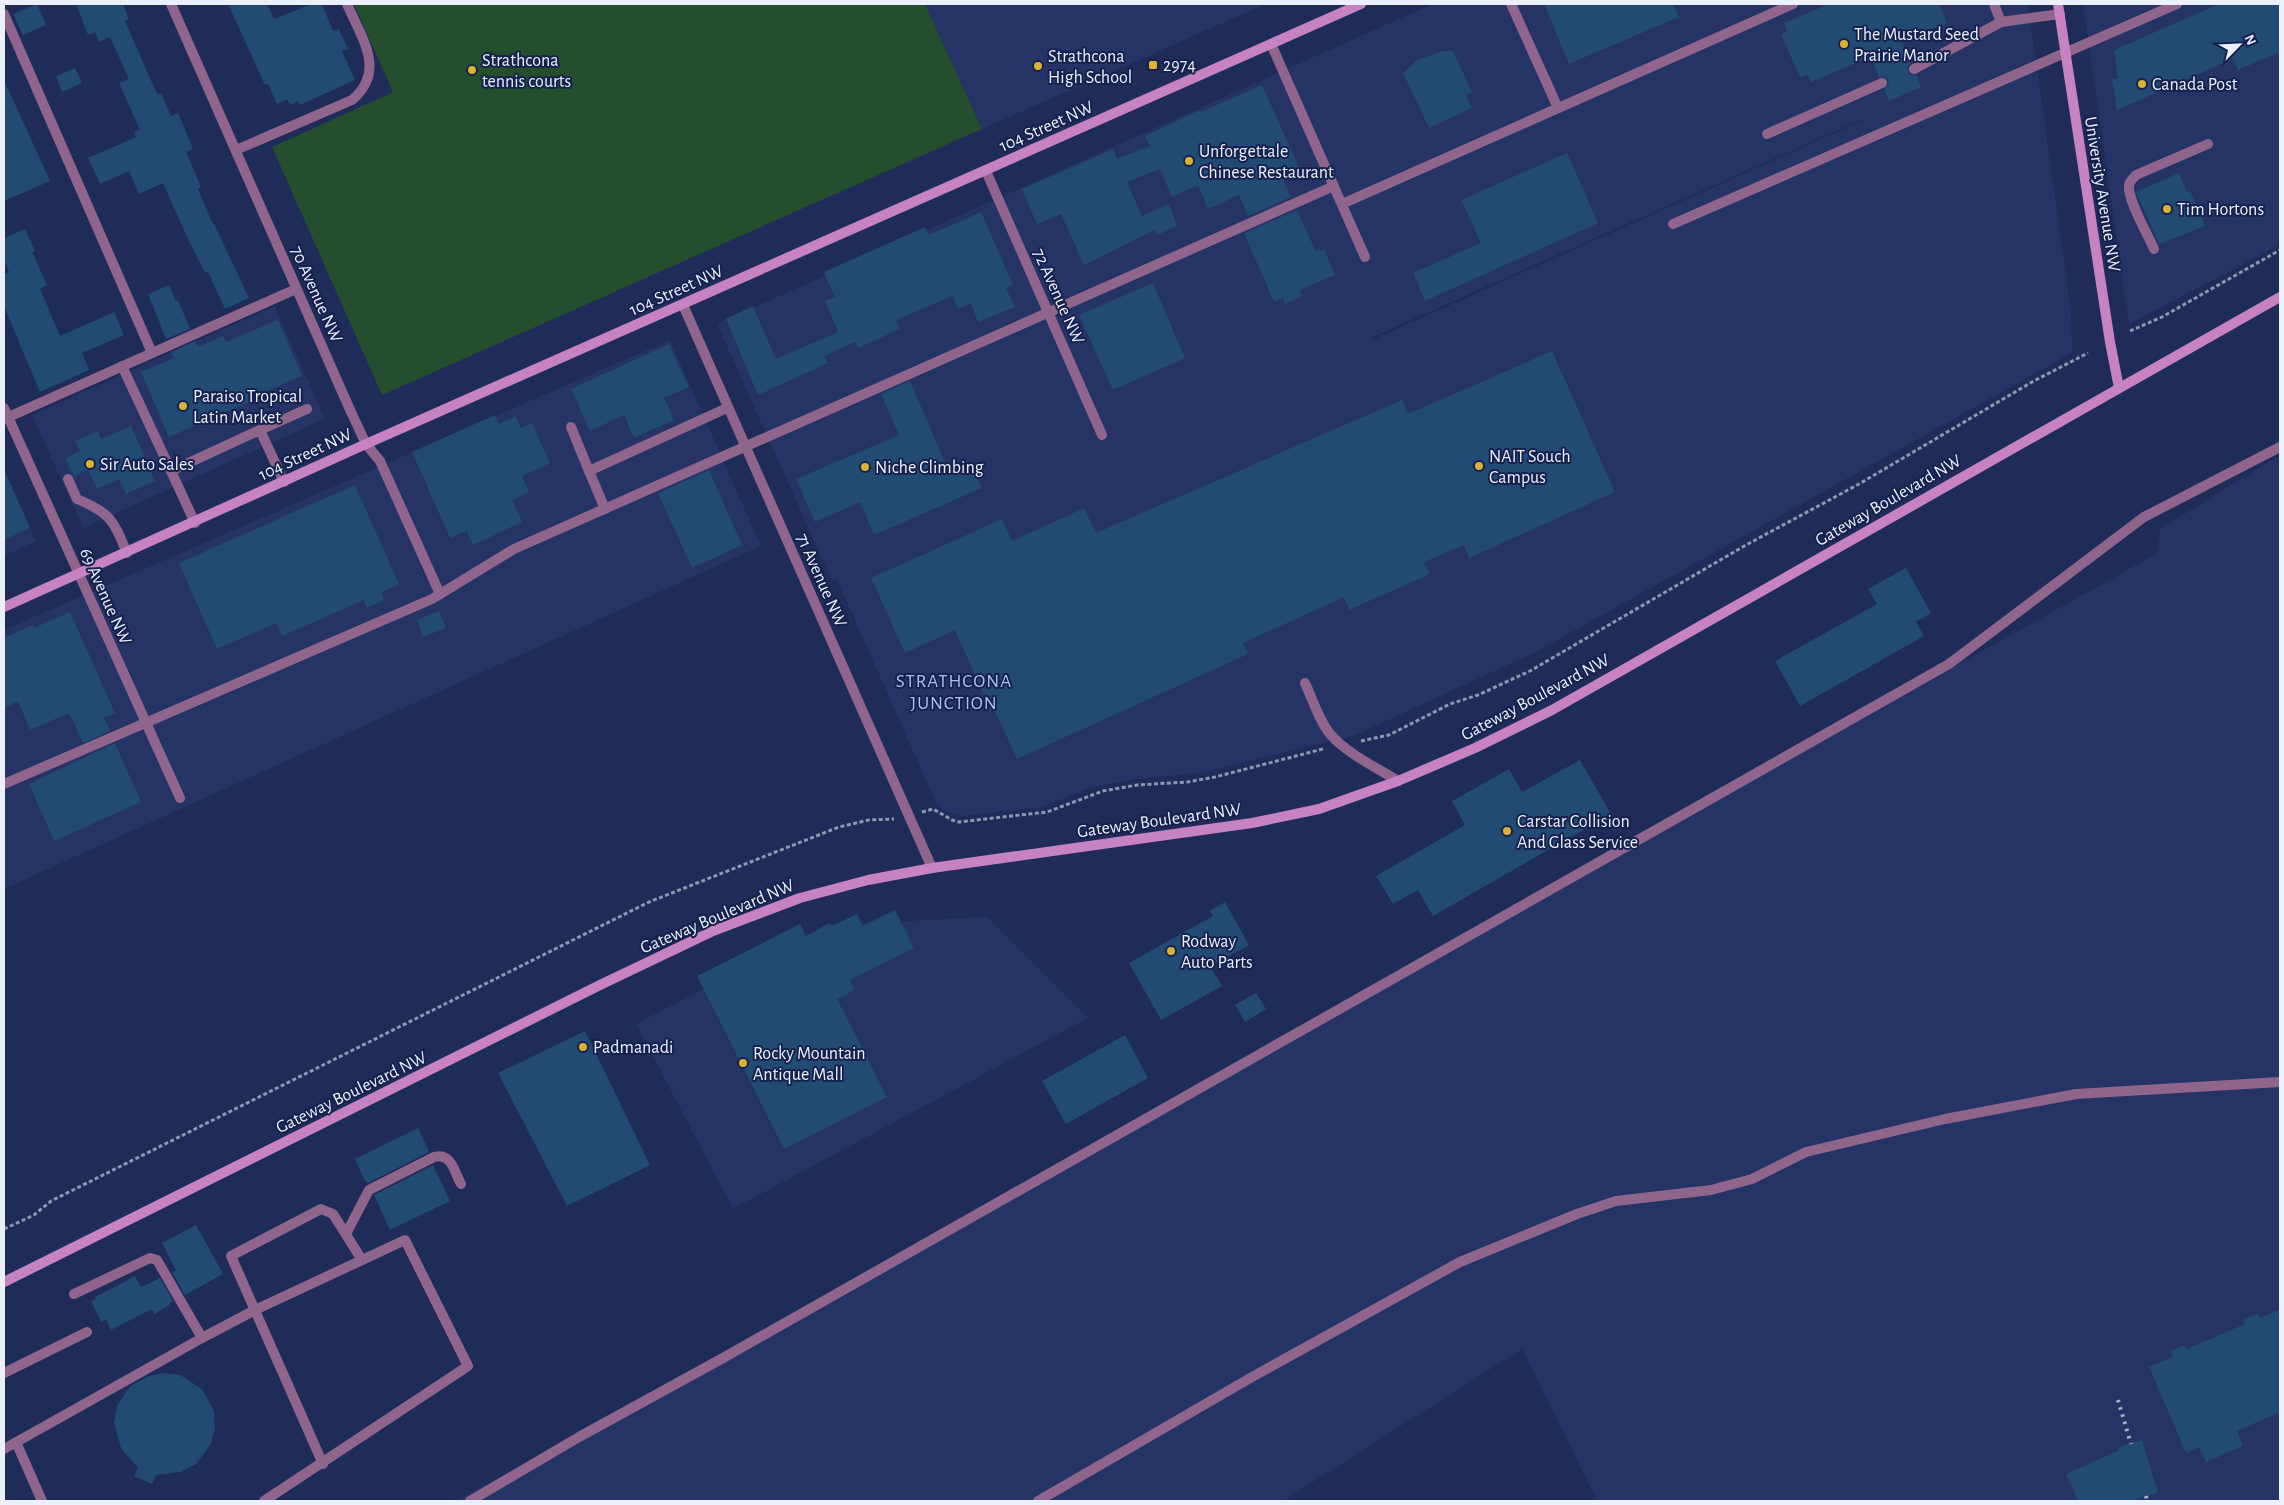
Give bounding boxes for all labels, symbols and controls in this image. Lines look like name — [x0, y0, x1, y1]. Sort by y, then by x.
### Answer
north arrow — [2214, 20, 2264, 70]
place label: The Mustard Seed Prairie Manor — [1854, 26, 1979, 65]
text: N — [2242, 33, 2258, 47]
marker: The Mustard Seed Prairie Manor — [1838, 38, 1850, 50]
place label: Strathcona High School — [1048, 48, 1132, 87]
place label: Strathcona tennis courts — [482, 52, 571, 91]
place label: 2974 — [1163, 57, 1196, 75]
marker: 2974 — [1147, 59, 1159, 71]
marker: Strathcona High School — [1032, 60, 1044, 72]
marker: Strathcona tennis courts — [466, 64, 478, 76]
place label: Canada Post — [2152, 76, 2238, 94]
marker: Canada Post — [2136, 78, 2148, 90]
street label: 104 Street NW — [997, 98, 1096, 156]
street label: University Avenue NW — [2081, 115, 2123, 273]
place label: Unforgettale Chinese Restaurant — [1199, 143, 1334, 182]
marker: Unforgettale Chinese Restaurant — [1183, 155, 1195, 167]
place label: Tim Hortons — [2177, 201, 2264, 219]
marker: Tim Hortons — [2161, 203, 2173, 215]
street label: 70 Avenue NW — [287, 243, 345, 345]
street label: 72 Avenue NW — [1029, 246, 1087, 347]
street label: 104 Street NW — [627, 262, 726, 320]
place label: Paraiso Tropical Latin Market — [193, 388, 302, 427]
marker: Paraiso Tropical Latin Market — [177, 400, 189, 412]
street label: 104 Street NW — [256, 425, 355, 484]
place label: NAIT Souch Campus — [1489, 448, 1571, 487]
street label: Gateway Boulevard NW — [1812, 452, 1965, 550]
place label: Sir Auto Sales — [100, 456, 194, 474]
marker: Sir Auto Sales — [84, 458, 96, 470]
place label: Niche Climbing — [875, 459, 984, 477]
marker: NAIT Souch Campus — [1473, 460, 1485, 472]
marker: Niche Climbing — [859, 461, 871, 473]
street label: 71 Avenue NW — [792, 531, 850, 630]
street label: 69 Avenue NW — [76, 546, 134, 647]
street label: Gateway Boulevard NW — [1458, 651, 1613, 745]
district label: STRATHCONA JUNCTION — [896, 672, 1012, 713]
street label: Gateway Boulevard NW — [1076, 801, 1242, 841]
place label: Carstar Collision And Glass Service — [1517, 813, 1638, 852]
marker: Carstar Collision And Glass Service — [1501, 825, 1513, 837]
street label: Gateway Boulevard NW — [638, 876, 797, 957]
place label: Rodway Auto Parts — [1181, 933, 1253, 972]
marker: Rodway Auto Parts — [1165, 945, 1177, 957]
place label: Padmanadi — [593, 1039, 673, 1057]
marker: Padmanadi — [577, 1041, 589, 1053]
place label: Rocky Mountain Antique Mall — [753, 1045, 866, 1084]
street label: Gateway Boulevard NW — [273, 1049, 430, 1137]
marker: Rocky Mountain Antique Mall — [737, 1057, 749, 1069]

